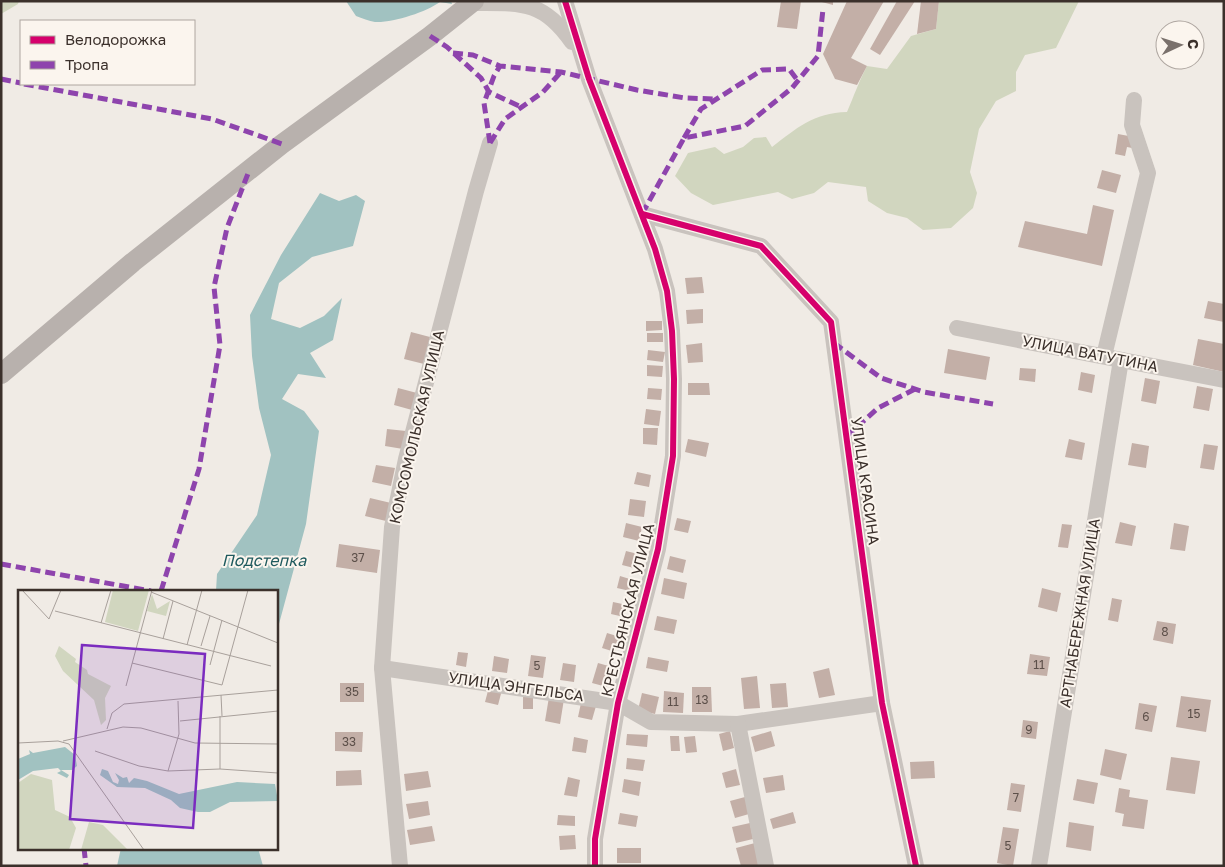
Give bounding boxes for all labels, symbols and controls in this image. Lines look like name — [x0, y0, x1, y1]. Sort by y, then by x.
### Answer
legend — [20, 20, 195, 85]
north arrow — [1155, 20, 1205, 70]
text: Велодорожка — [65, 30, 166, 48]
text: С — [1185, 39, 1202, 50]
text: Тропа — [65, 55, 109, 73]
street label: КОМСОМОЛЬСКАЯ УЛИЦА — [385, 328, 447, 525]
street label: УЛИЦА ВАТУТИНА — [1021, 331, 1160, 375]
street label: УЛИЦА КРАСИНА — [848, 416, 884, 546]
street label: АРТНАБЕРЕЖНАЯ УЛИЦА — [1055, 517, 1103, 709]
street label: КРЕСТЬЯНСКАЯ УЛИЦА — [597, 521, 657, 698]
water label: Подстепка — [222, 550, 307, 570]
house number: 37 — [351, 550, 365, 565]
inset map — [18, 590, 278, 850]
house number: 8 — [1161, 624, 1169, 639]
house number: 11 — [1033, 657, 1045, 672]
house number: 5 — [534, 658, 541, 673]
street label: УЛИЦА ЭНГЕЛЬСА — [447, 668, 585, 704]
house number: 35 — [345, 684, 359, 699]
house number: 13 — [696, 692, 708, 707]
house number: 11 — [667, 694, 679, 709]
house number: 15 — [1188, 706, 1200, 721]
house number: 6 — [1142, 709, 1150, 724]
house number: 9 — [1025, 722, 1033, 737]
house number: 33 — [342, 734, 356, 749]
house number: 7 — [1013, 790, 1019, 805]
house number: 5 — [1005, 838, 1012, 853]

